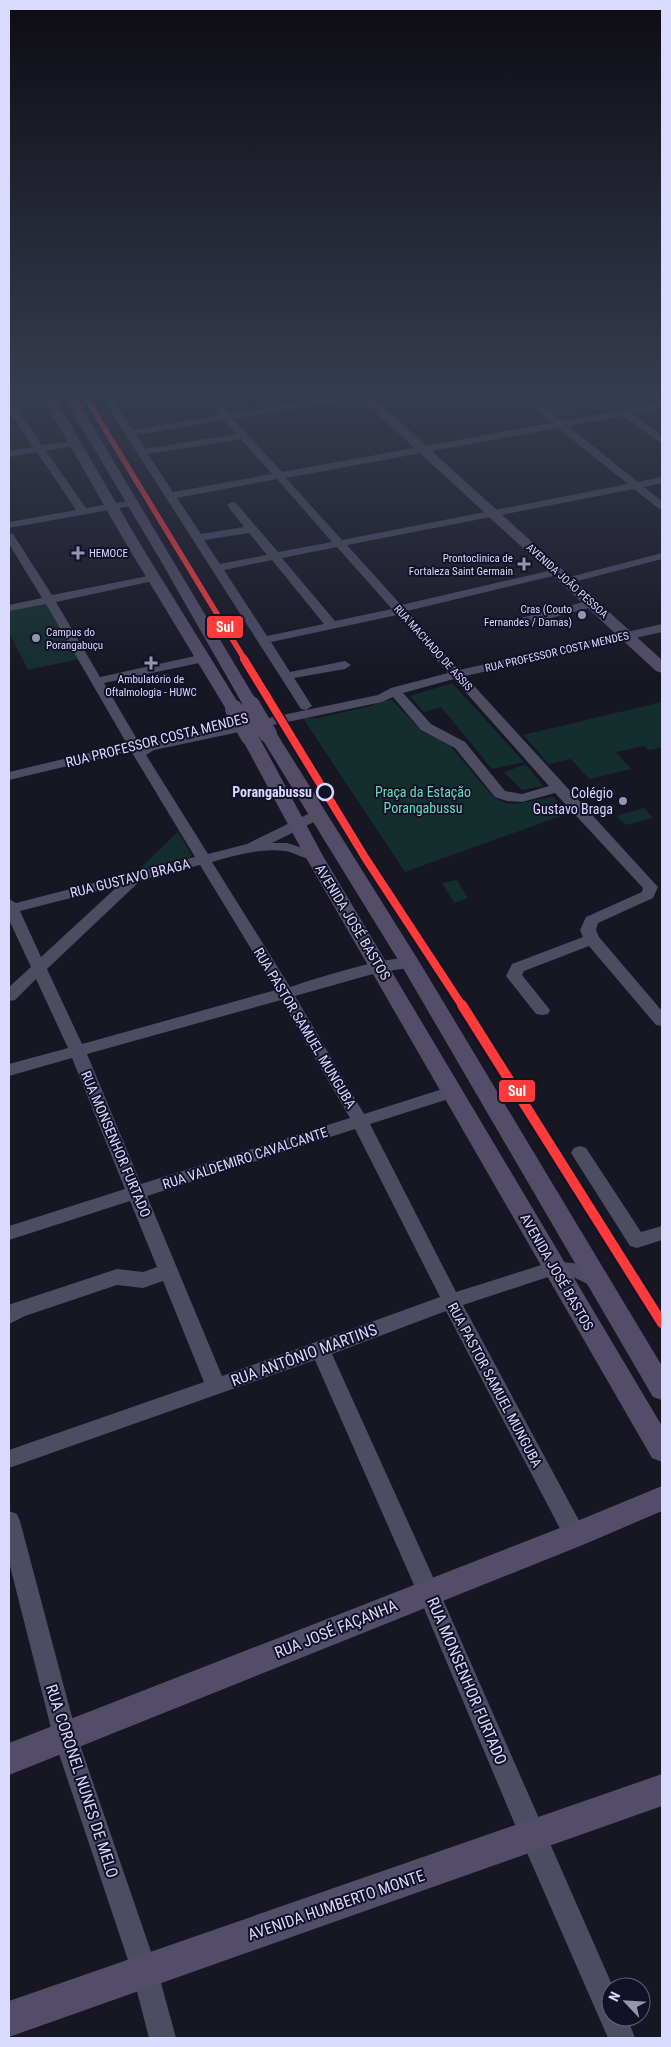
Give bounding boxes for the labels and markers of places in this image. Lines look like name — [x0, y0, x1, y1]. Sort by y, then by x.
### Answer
marker: HEMOCE — [71, 546, 85, 560]
place label: HEMOCE — [89, 547, 128, 560]
place label: Prontoclinica de Fortaleza Saint Germain — [409, 552, 513, 578]
marker: Prontoclinica de Fortaleza Saint Germain — [517, 557, 531, 571]
place label: Cras (Couto Fernandes / Damas) — [484, 603, 572, 629]
marker: Cras (Couto Fernandes / Damas) — [576, 609, 588, 621]
place label: Campus do Porangabuçu — [46, 626, 103, 652]
marker: Campus do Porangabuçu — [30, 632, 42, 644]
marker: Ambulatório de Oftalmologia - HUWC — [144, 656, 158, 670]
place label: Ambulatório de Oftalmologia - HUWC — [105, 673, 197, 699]
marker: Porangabussu — [316, 783, 334, 801]
place label: Porangabussu — [232, 784, 312, 800]
place label: Colégio Gustavo Braga — [533, 785, 613, 817]
marker: Colégio Gustavo Braga — [617, 795, 629, 807]

